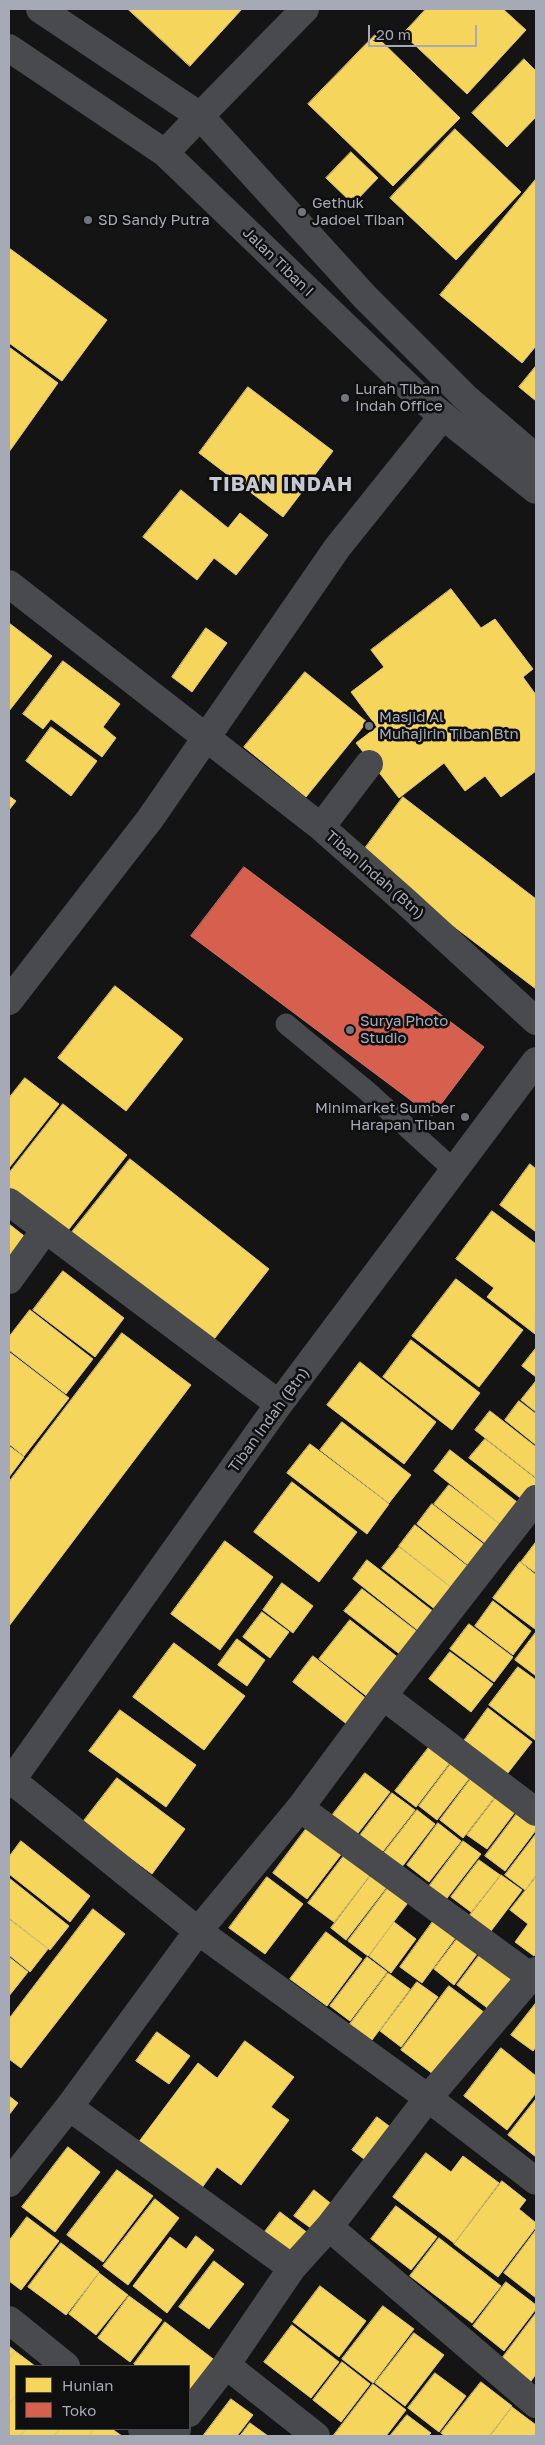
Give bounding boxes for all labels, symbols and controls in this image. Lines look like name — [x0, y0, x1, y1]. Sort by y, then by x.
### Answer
scale bar — [370, 15, 479, 47]
text: 20 m — [376, 25, 411, 43]
place label: Gethuk Jadoel Tiban — [312, 194, 405, 229]
marker: Gethuk Jadoel Tiban — [296, 206, 308, 218]
place label: SD Sandy Putra — [98, 211, 210, 229]
marker: SD Sandy Putra — [82, 214, 94, 226]
street label: Jalan Tiban I — [239, 224, 317, 300]
place label: Lurah Tiban Indah Office — [355, 380, 443, 415]
marker: Lurah Tiban Indah Office — [339, 392, 351, 404]
district label: TIBAN INDAH — [208, 473, 354, 497]
place label: Masjid Al Muhajirin Tiban Btn — [379, 708, 519, 743]
marker: Masjid Al Muhajirin Tiban Btn — [363, 720, 375, 732]
street label: Tiban Indah (Btn) — [322, 827, 428, 923]
place label: Surya Photo Studio — [360, 1012, 448, 1047]
marker: Surya Photo Studio — [344, 1024, 356, 1036]
place label: Minimarket Sumber Harapan Tiban — [315, 1099, 455, 1134]
marker: Minimarket Sumber Harapan Tiban — [459, 1111, 471, 1123]
street label: Tiban Indah (Btn) — [225, 1364, 313, 1476]
legend — [15, 2365, 190, 2430]
text: Hunian — [62, 2376, 113, 2394]
text: Toko — [62, 2401, 96, 2419]

